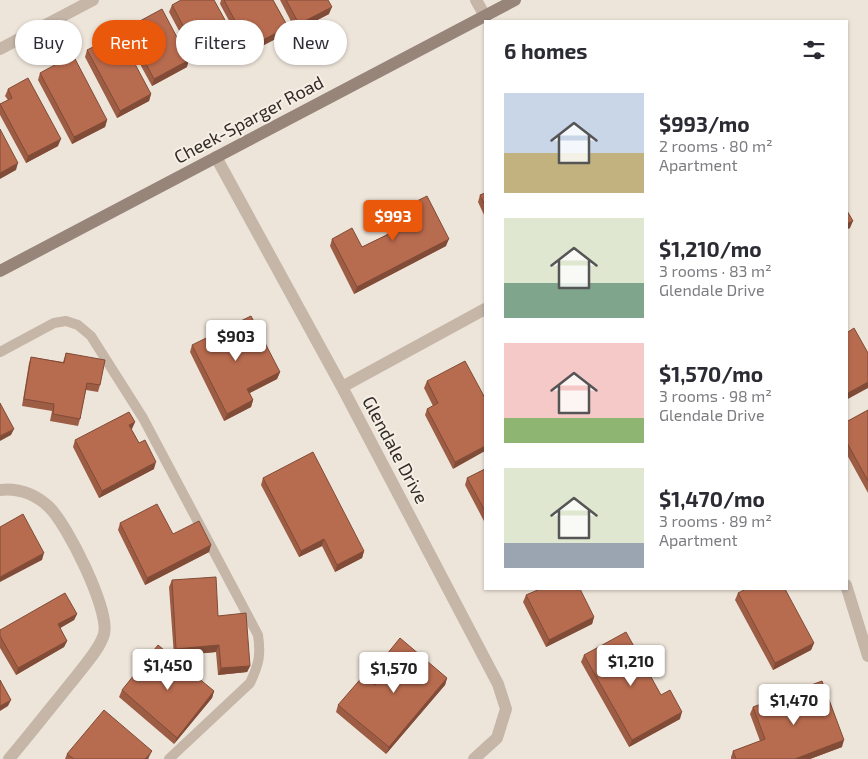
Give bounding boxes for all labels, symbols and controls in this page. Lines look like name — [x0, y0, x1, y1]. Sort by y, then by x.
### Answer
chip: Buy — [15, 20, 82, 65]
chip: Rent — [92, 20, 166, 65]
chip: Filters — [176, 20, 264, 65]
chip: New — [274, 20, 347, 65]
icon: filters — [800, 36, 828, 64]
text: 6 homes — [504, 38, 587, 63]
street label: Cheek-Sparger Road — [170, 70, 327, 168]
text: $993/mo — [659, 111, 750, 136]
icon: home — [544, 113, 604, 173]
text: 2 rooms · 80 m² — [659, 136, 773, 155]
text: Apartment — [659, 155, 738, 174]
pin: $993 — [363, 200, 423, 242]
text: $993 — [374, 206, 412, 225]
text: $1,210/mo — [659, 236, 762, 261]
icon: home — [544, 238, 604, 298]
text: 3 rooms · 83 m² — [659, 261, 772, 280]
text: Glendale Drive — [659, 280, 765, 299]
pin: $903 — [206, 320, 266, 362]
text: $903 — [217, 326, 255, 345]
text: $1,570/mo — [659, 361, 763, 386]
icon: home — [544, 363, 604, 423]
text: 3 rooms · 98 m² — [659, 386, 772, 405]
street label: Glendale Drive — [358, 392, 433, 507]
text: Glendale Drive — [659, 405, 765, 424]
text: $1,470/mo — [659, 486, 765, 511]
icon: home — [544, 488, 604, 548]
text: 3 rooms · 89 m² — [659, 511, 772, 530]
text: Apartment — [659, 530, 738, 549]
pin: $1,210 — [590, 644, 672, 687]
pin: $1,450 — [127, 648, 209, 691]
text: $1,210 — [608, 651, 654, 670]
pin: $1,570 — [353, 652, 435, 694]
text: $1,450 — [143, 655, 193, 674]
text: $1,570 — [370, 658, 418, 677]
pin: $1,470 — [753, 684, 835, 726]
text: $1,470 — [770, 690, 818, 709]

